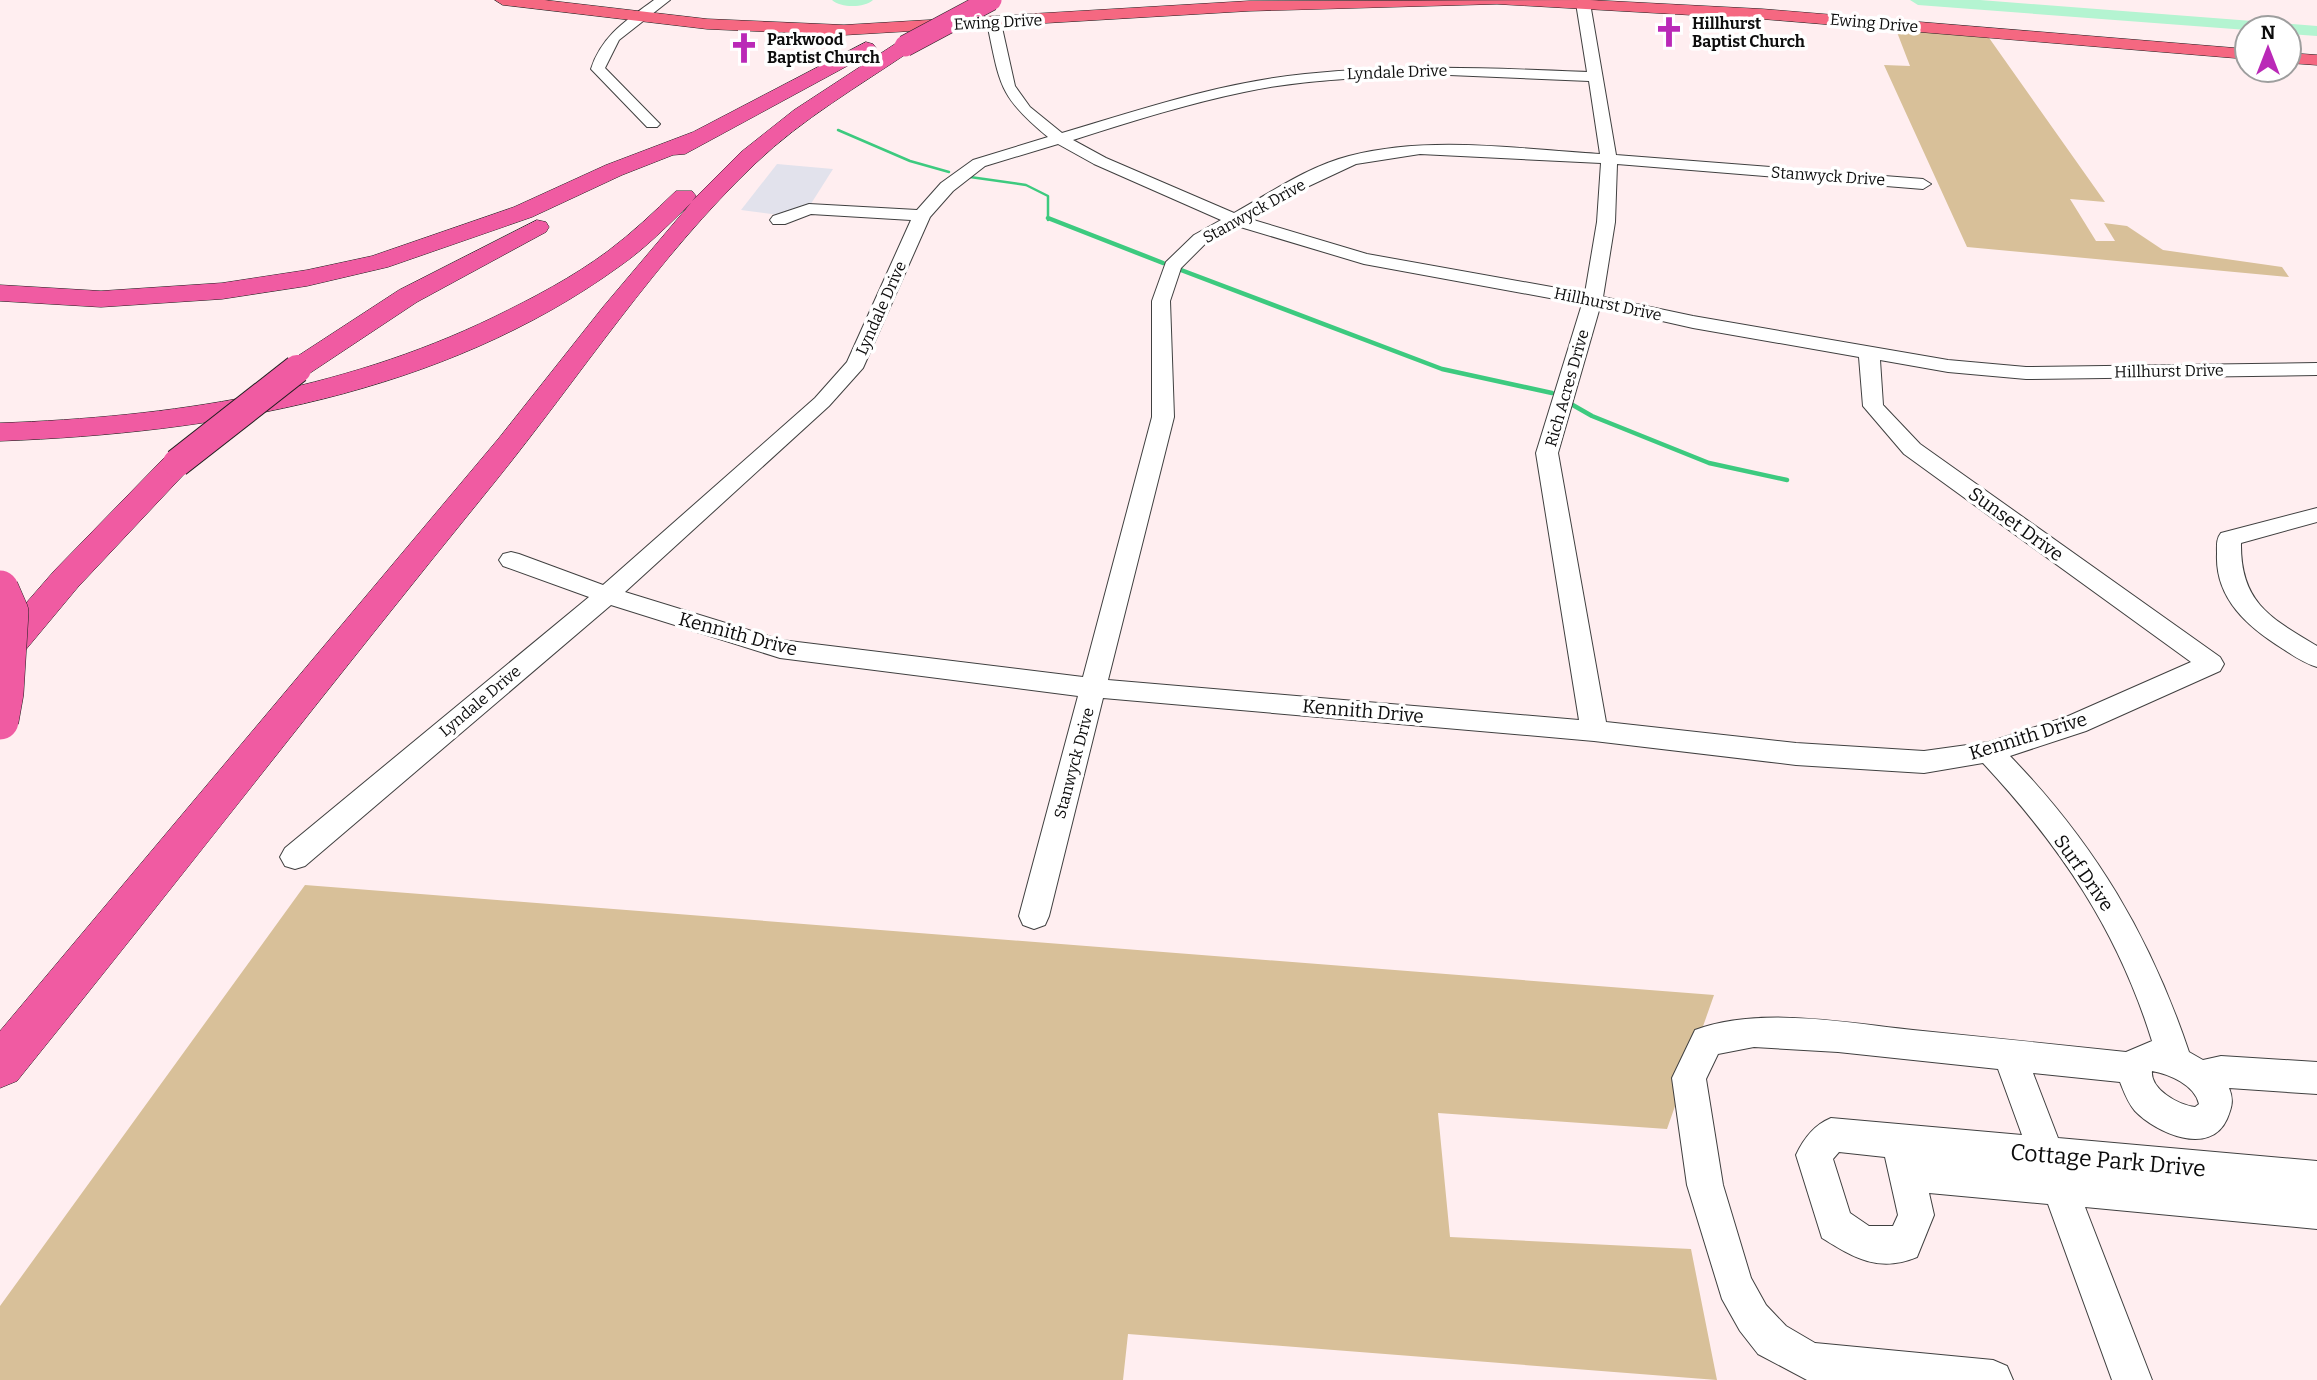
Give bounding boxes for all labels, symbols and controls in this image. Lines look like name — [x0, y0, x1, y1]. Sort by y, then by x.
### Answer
street label: Ewing Drive — [953, 10, 1043, 34]
street label: Ewing Drive — [1829, 10, 1919, 36]
place label: Hillhurst Baptist Church — [1692, 14, 1805, 51]
north arrow — [2233, 14, 2303, 84]
church icon: Hillhurst Baptist Church — [1652, 15, 1686, 49]
text: N — [2261, 21, 2276, 44]
place label: Parkwood Baptist Church — [767, 30, 880, 67]
church icon: Parkwood Baptist Church — [727, 31, 761, 65]
street label: Lyndale Drive — [1346, 61, 1448, 83]
street label: Stanwyck Drive — [1770, 163, 1886, 189]
street label: Stanwyck Drive — [1199, 175, 1309, 247]
street label: Lyndale Drive — [852, 258, 910, 358]
street label: Hillhurst Drive — [1552, 283, 1664, 325]
street label: Rich Acres Drive — [1541, 327, 1593, 449]
street label: Hillhurst Drive — [2114, 361, 2224, 381]
street label: Sunset Drive — [1964, 482, 2068, 566]
street label: Kennith Drive — [676, 607, 800, 661]
street label: Lyndale Drive — [435, 661, 525, 741]
street label: Kennith Drive — [1301, 694, 1425, 728]
street label: Stanwyck Drive — [1050, 705, 1098, 821]
street label: Kennith Drive — [1966, 707, 2090, 765]
street label: Surf Drive — [2049, 830, 2119, 916]
street label: Cottage Park Drive — [2009, 1138, 2207, 1182]

